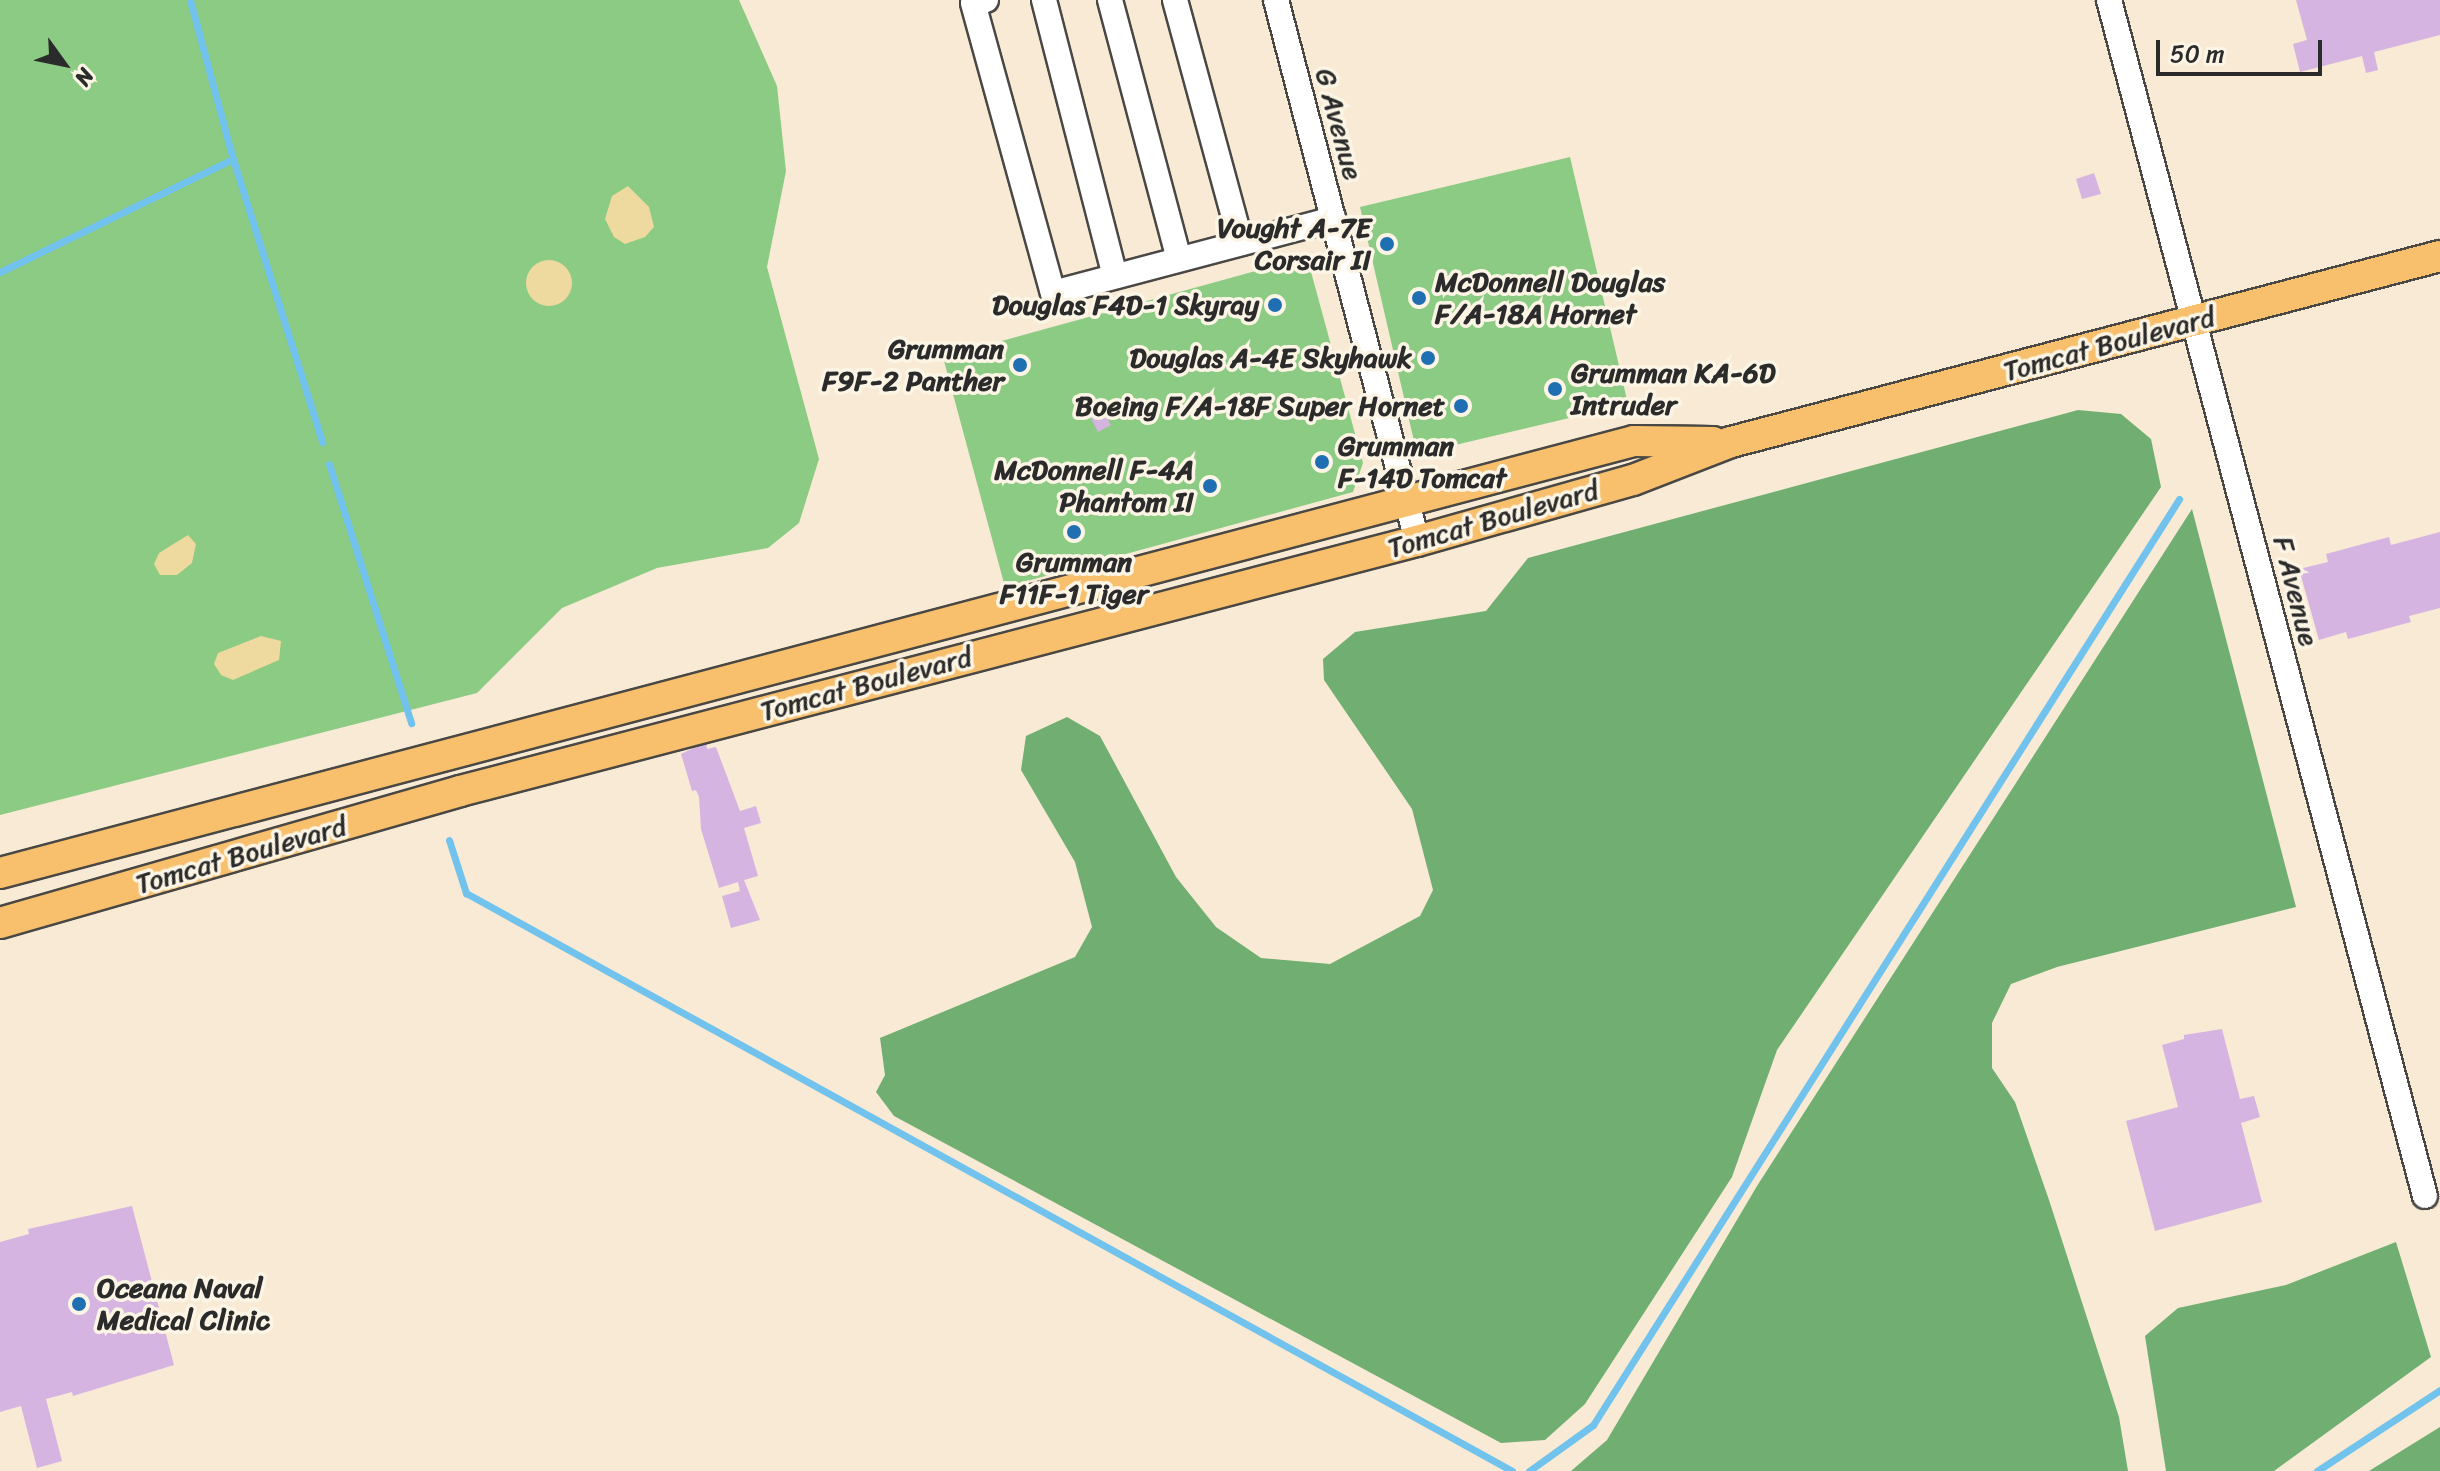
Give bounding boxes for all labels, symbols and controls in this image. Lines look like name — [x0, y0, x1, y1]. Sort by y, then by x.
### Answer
north arrow — [24, 24, 104, 104]
scale bar — [2160, 24, 2326, 74]
text: 50 m — [2170, 33, 2225, 75]
text: N — [64, 60, 105, 94]
street label: G Avenue — [1308, 65, 1370, 183]
place label: Vought A-7E Corsair II — [1217, 211, 1371, 277]
marker: Vought A-7E Corsair II — [1378, 235, 1396, 253]
place label: McDonnell Douglas F/A-18A Hornet — [1435, 265, 1664, 331]
place label: Douglas F4D-1 Skyray — [989, 288, 1259, 322]
marker: McDonnell Douglas F/A-18A Hornet — [1410, 289, 1428, 307]
marker: Douglas F4D-1 Skyray — [1266, 296, 1284, 314]
street label: Tomcat Boulevard — [2000, 300, 2218, 388]
place label: Grumman F9F-2 Panther — [821, 332, 1004, 398]
place label: Douglas A-4E Skyhawk — [1129, 341, 1412, 375]
marker: Douglas A-4E Skyhawk — [1419, 349, 1437, 367]
marker: Grumman F9F-2 Panther — [1011, 356, 1029, 374]
place label: Grumman KA-6D Intruder — [1571, 356, 1775, 422]
marker: Grumman KA-6D Intruder — [1546, 380, 1564, 398]
place label: Boeing F/A-18F Super Hornet — [1076, 389, 1445, 423]
marker: Boeing F/A-18F Super Hornet — [1452, 397, 1470, 415]
place label: Grumman F-14D Tomcat — [1338, 429, 1508, 495]
place label: McDonnell F-4A Phantom II — [994, 453, 1194, 519]
marker: Grumman F-14D Tomcat — [1313, 453, 1331, 471]
street label: Tomcat Boulevard — [1384, 473, 1602, 565]
marker: McDonnell F-4A Phantom II — [1201, 477, 1219, 495]
marker: Grumman F11F-1 Tiger — [1065, 523, 1083, 541]
street label: F Avenue — [2266, 533, 2326, 649]
place label: Grumman F11F-1 Tiger — [999, 545, 1149, 611]
street label: Tomcat Boulevard — [757, 640, 975, 728]
street label: Tomcat Boulevard — [132, 809, 350, 901]
place label: Oceana Naval Medical Clinic — [97, 1271, 270, 1337]
marker: Oceana Naval Medical Clinic — [68, 1293, 90, 1315]

